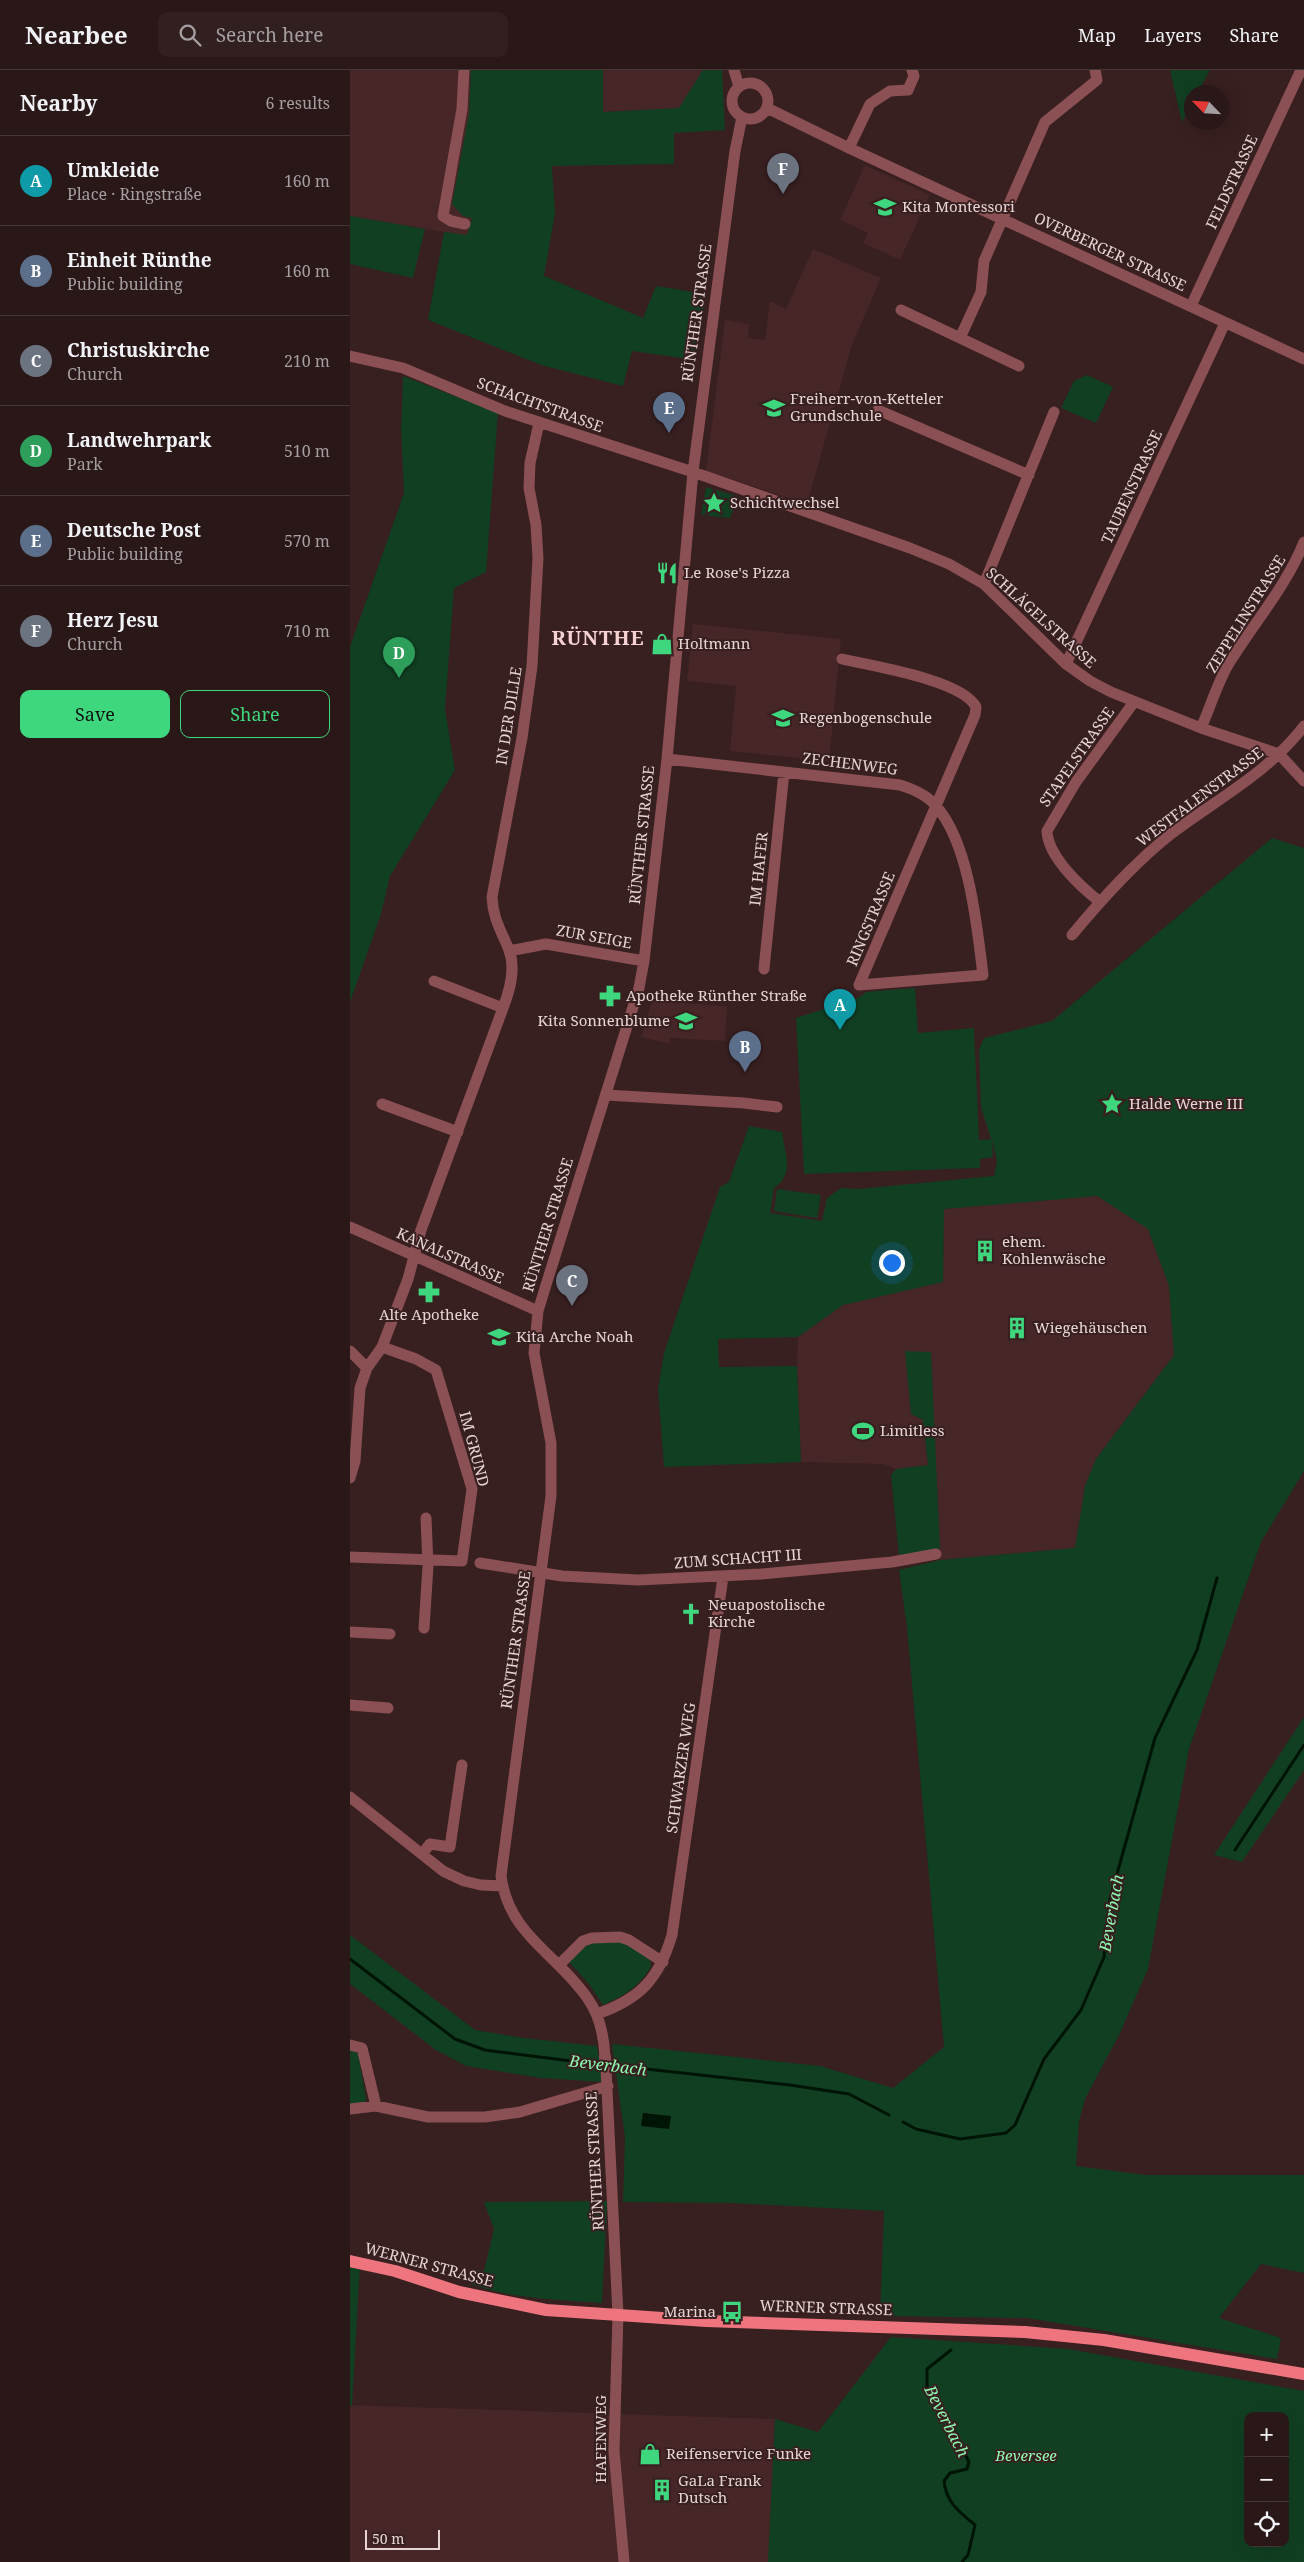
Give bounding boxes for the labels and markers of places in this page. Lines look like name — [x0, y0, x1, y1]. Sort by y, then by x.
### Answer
pin: F — [767, 153, 799, 194]
school or university icon: Kita Montessori — [872, 194, 898, 220]
place label: Kita Montessori — [902, 196, 1015, 216]
place label: Freiherr-von-Ketteler Grundschule — [790, 388, 943, 425]
pin: E — [653, 392, 685, 433]
school or university icon: Freiherr-von-Ketteler Grundschule — [761, 395, 787, 421]
place icon: Schichtwechsel — [701, 490, 727, 516]
place label: Schichtwechsel — [730, 492, 840, 512]
restaurant icon: Le Rose's Pizza — [654, 560, 680, 586]
place label: Le Rose's Pizza — [684, 562, 790, 582]
shop icon: Holtmann — [649, 631, 675, 657]
place label: Holtmann — [678, 633, 751, 653]
pin: D — [383, 637, 415, 678]
school or university icon: Regenbogenschule — [770, 705, 796, 731]
place label: Regenbogenschule — [799, 707, 932, 727]
pharmacy icon: Apotheke Rünther Straße — [597, 983, 623, 1009]
place label: Apotheke Rünther Straße — [626, 985, 807, 1005]
pin: A — [824, 989, 856, 1030]
school or university icon: Kita Sonnenblume — [673, 1008, 699, 1034]
place label: Kita Sonnenblume — [538, 1010, 670, 1030]
pin: B — [729, 1031, 761, 1072]
place icon: Halde Werne III — [1099, 1091, 1125, 1117]
place label: Halde Werne III — [1129, 1093, 1243, 1113]
place label: ehem. Kohlenwäsche — [1002, 1231, 1106, 1268]
building icon: ehem. Kohlenwäsche — [972, 1238, 998, 1264]
pin: C — [556, 1265, 588, 1306]
pharmacy icon: Alte Apotheke — [416, 1279, 442, 1305]
place label: Alte Apotheke — [379, 1304, 479, 1324]
building icon: Wiegehäuschen — [1004, 1315, 1030, 1341]
place label: Wiegehäuschen — [1034, 1317, 1148, 1337]
school or university icon: Kita Arche Noah — [486, 1324, 512, 1350]
place label: Kita Arche Noah — [516, 1326, 634, 1346]
sports icon: Limitless — [850, 1418, 876, 1444]
place label: Limitless — [880, 1420, 945, 1440]
place label: Neuapostolische Kirche — [708, 1594, 825, 1631]
church icon: Neuapostolische Kirche — [678, 1601, 704, 1627]
bus stop icon: Marina — [719, 2299, 745, 2325]
place label: Marina — [663, 2301, 716, 2321]
shop icon: Reifenservice Funke — [637, 2441, 663, 2467]
place label: Reifenservice Funke — [666, 2443, 811, 2463]
place label: GaLa Frank Dutsch — [678, 2470, 762, 2507]
building icon: GaLa Frank Dutsch — [649, 2477, 675, 2503]

